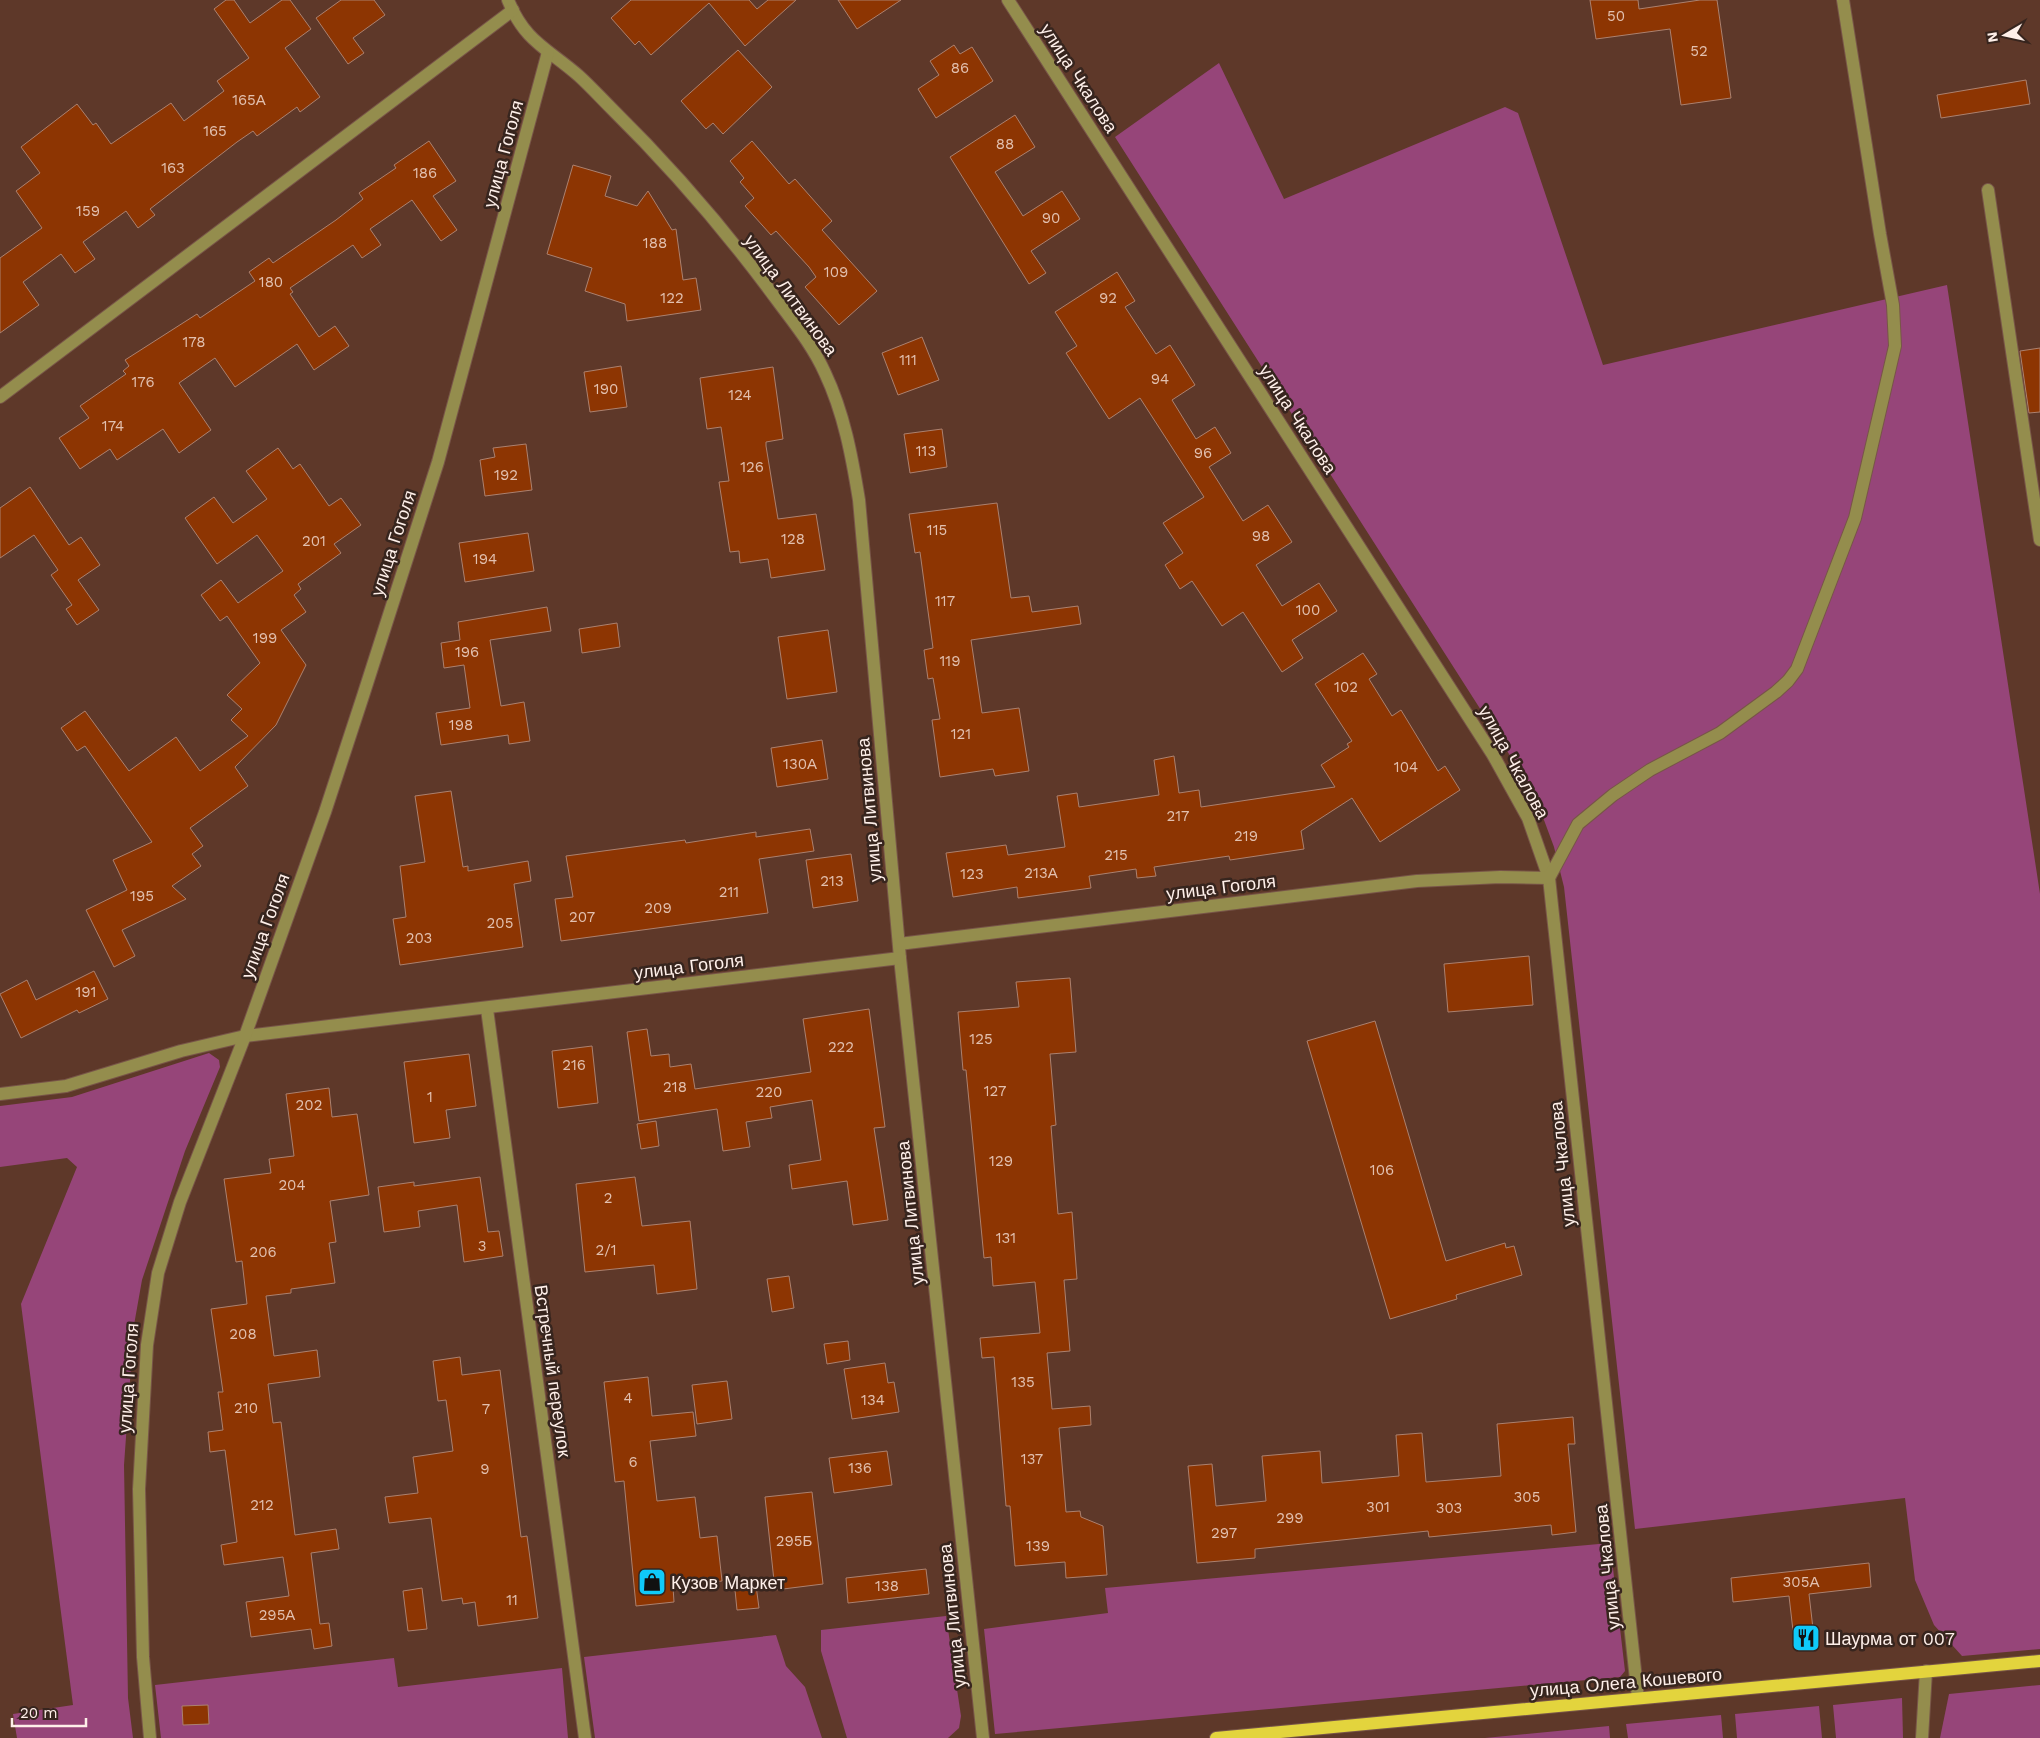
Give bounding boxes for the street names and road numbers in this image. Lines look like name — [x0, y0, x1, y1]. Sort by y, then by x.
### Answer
street label: улица Чкалова — [1036, 19, 1123, 137]
street label: улица Гоголя — [479, 98, 527, 210]
street label: улица Литвинова — [740, 230, 843, 360]
street label: улица Чкалова — [1255, 360, 1342, 478]
street label: улица Гоголя — [366, 487, 420, 599]
street label: улица Чкалова — [1474, 702, 1554, 823]
street label: улица Литвинова — [852, 736, 886, 883]
street label: улица Гоголя — [1165, 870, 1277, 904]
street label: улица Гоголя — [236, 871, 294, 981]
street label: улица Гоголя — [633, 949, 745, 983]
street label: улица Чкалова — [1545, 1099, 1579, 1228]
street label: улица Литвинова — [892, 1139, 928, 1286]
street label: Встречный переулок — [531, 1283, 576, 1459]
street label: улица Гоголя — [114, 1322, 142, 1434]
street label: улица Чкалова — [1590, 1502, 1624, 1631]
street label: улица Литвинова — [934, 1542, 970, 1689]
street label: улица Олега Кошевого — [1529, 1663, 1723, 1701]

